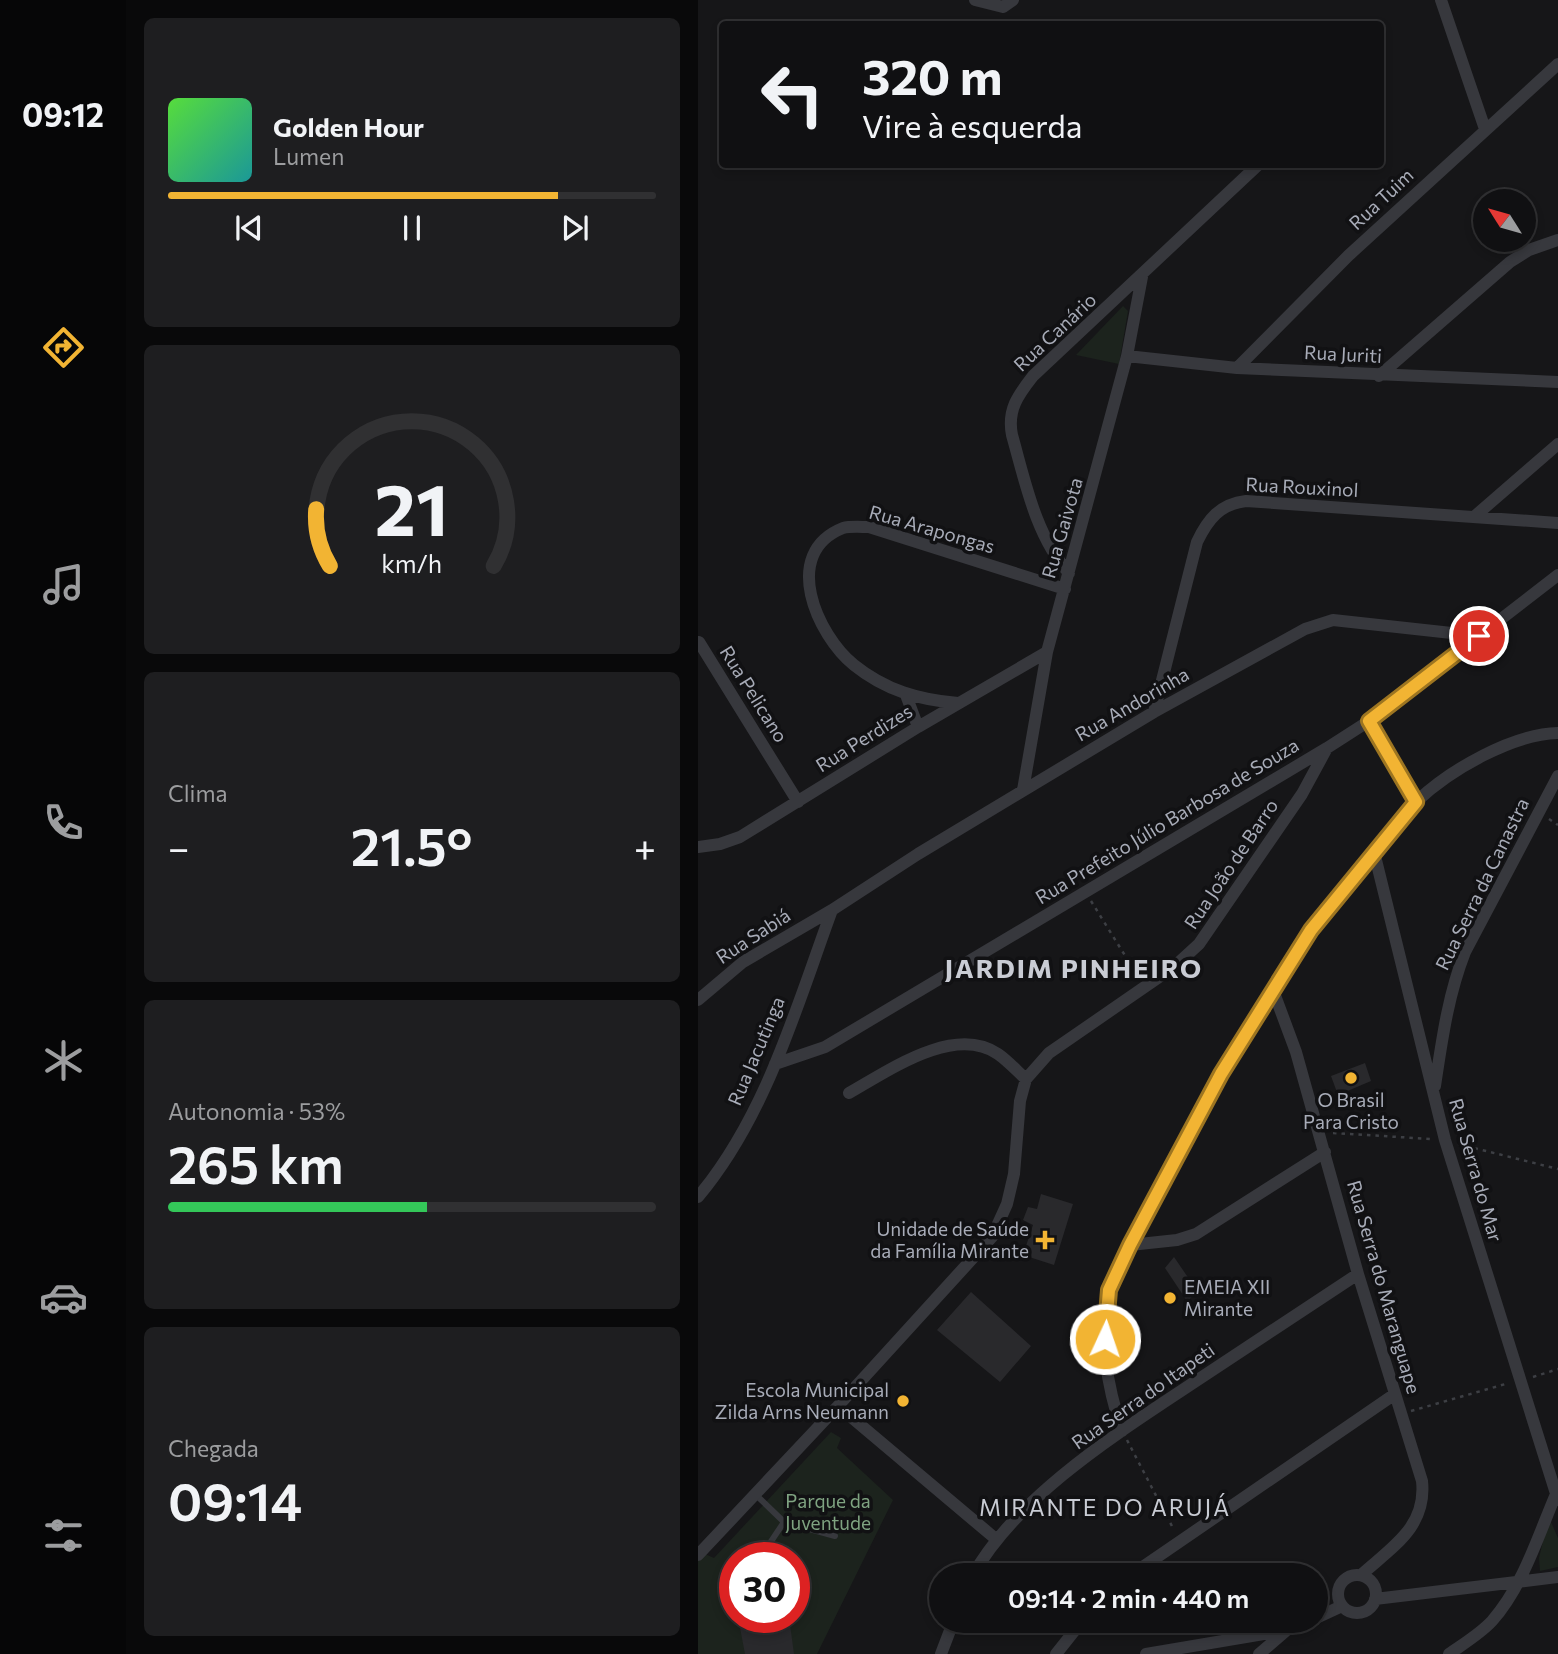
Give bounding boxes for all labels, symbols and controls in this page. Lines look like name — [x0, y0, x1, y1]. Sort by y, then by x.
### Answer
text: 320 m — [862, 45, 1003, 105]
icon: left — [747, 49, 838, 140]
text: 09:12 — [22, 94, 104, 134]
text: Vire à esquerda — [862, 105, 1083, 145]
text: Golden Hour — [273, 111, 424, 142]
text: Lumen — [273, 142, 344, 170]
street label: Rua Tuim — [1344, 163, 1418, 234]
north arrow — [1473, 189, 1536, 252]
map controls — [1473, 189, 1536, 252]
icon: previous — [230, 209, 268, 247]
icon: pause — [393, 209, 431, 247]
icon: next — [556, 209, 594, 247]
street label: Rua Canário — [1009, 288, 1101, 376]
icon: directions — [39, 323, 88, 372]
street label: Rua Juriti — [1303, 340, 1383, 367]
text: 21 — [375, 462, 449, 551]
street label: Rua Rouxinol — [1245, 472, 1359, 501]
street label: Rua Gaivota — [1036, 475, 1087, 581]
street label: Rua Arapongas — [867, 500, 998, 557]
text: km/h — [382, 548, 442, 578]
icon: music — [39, 560, 88, 609]
pin — [1449, 606, 1509, 666]
icon: arrive — [1460, 617, 1498, 655]
street label: Rua Pelicano — [716, 641, 793, 746]
street label: Rua Andorinha — [1071, 662, 1193, 745]
street label: Rua Perdizes — [811, 699, 916, 776]
street label: Rua Prefeito Júlio Barbosa de Souza — [1031, 733, 1302, 908]
text: Clima — [168, 779, 228, 807]
street label: Rua João de Barro — [1179, 794, 1283, 933]
street label: Rua Serra da Canastra — [1430, 794, 1533, 974]
icon: phone — [39, 798, 88, 847]
text: 21.5° — [351, 813, 472, 877]
text: − — [168, 823, 190, 870]
text: + — [634, 823, 656, 870]
street label: Rua Sabiá — [711, 903, 794, 968]
district label: JARDIM PINHEIRO — [945, 952, 1203, 983]
street label: Rua Jacutinga — [722, 993, 789, 1109]
icon: climate — [39, 1036, 88, 1085]
marker: O Brasil Para Cristo — [1343, 1070, 1359, 1086]
place label: O Brasil Para Cristo — [1303, 1088, 1399, 1133]
street label: Rua Serra do Mar — [1445, 1096, 1508, 1245]
text: Autonomia · 53% — [168, 1097, 345, 1125]
text: 265 km — [168, 1131, 344, 1195]
street label: Rua Serra do Maranguape — [1343, 1178, 1426, 1396]
place label: Unidade de Saúde da Família Mirante — [870, 1217, 1029, 1262]
marker: Unidade de Saúde da Família Mirante — [1035, 1230, 1055, 1250]
icon: car — [39, 1273, 88, 1322]
place label: EMEIA XII Mirante — [1184, 1275, 1270, 1320]
marker: EMEIA XII Mirante — [1162, 1290, 1178, 1306]
position arrow — [1068, 1302, 1142, 1376]
street label: Rua Serra do Itapeti — [1067, 1338, 1219, 1454]
place label: Escola Municipal Zilda Arns Neumann — [715, 1378, 889, 1423]
marker: Escola Municipal Zilda Arns Neumann — [895, 1393, 911, 1409]
text: Chegada — [168, 1434, 259, 1462]
text: 09:14 — [168, 1468, 302, 1532]
park label: Parque da Juventude — [785, 1489, 871, 1534]
district label: MIRANTE DO ARUJÁ — [979, 1493, 1231, 1521]
icon: filters — [39, 1511, 88, 1560]
speed limit sign: 30 — [719, 1542, 810, 1633]
text: 09:14 · 2 min · 440 m — [1008, 1582, 1249, 1613]

